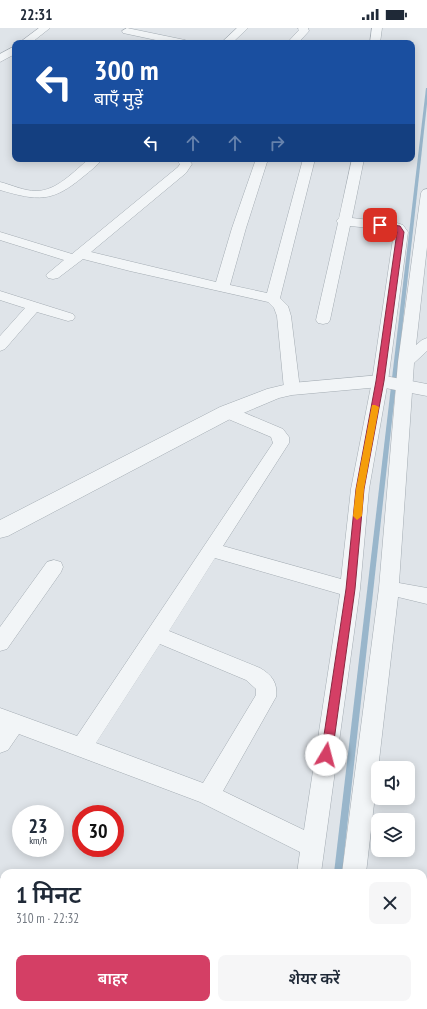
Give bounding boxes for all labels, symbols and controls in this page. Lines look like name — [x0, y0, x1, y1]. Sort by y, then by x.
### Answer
text: 22:31 — [20, 5, 52, 24]
text: 300 m — [94, 51, 158, 88]
icon: left — [28, 56, 80, 108]
text: बाएँ मुड़ें — [94, 87, 143, 110]
icon: left — [140, 132, 162, 154]
icon: ahead — [182, 132, 204, 154]
icon: ahead — [224, 132, 246, 154]
icon: right — [266, 132, 288, 154]
pin — [363, 208, 397, 242]
icon: arrive — [369, 214, 391, 236]
position arrow — [305, 734, 347, 776]
map controls — [371, 761, 415, 857]
button: sound — [371, 761, 415, 805]
speed limit sign: 30 — [72, 805, 124, 857]
text: 23 — [28, 813, 48, 839]
button: layers — [371, 813, 415, 857]
text: km/h — [29, 834, 47, 847]
text: 1 मिनट — [16, 879, 81, 910]
button: close — [369, 882, 411, 924]
text: 310 m · 22:32 — [16, 910, 79, 927]
button: बाहर — [16, 955, 210, 1001]
button: शेयर करें — [218, 955, 411, 1001]

